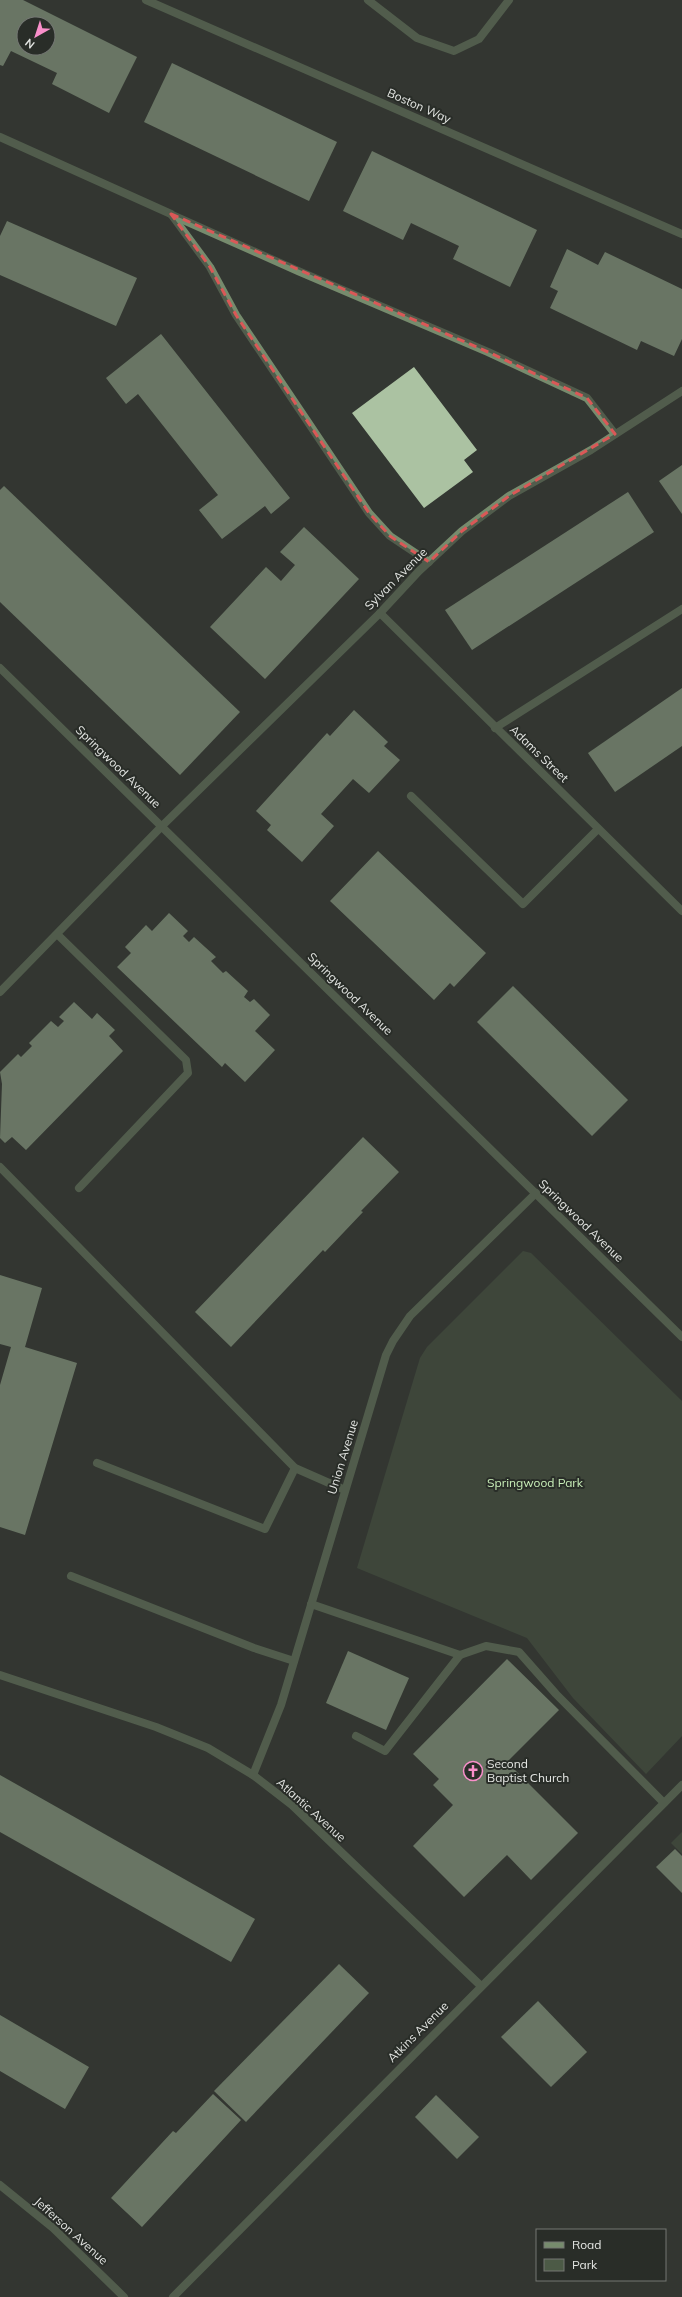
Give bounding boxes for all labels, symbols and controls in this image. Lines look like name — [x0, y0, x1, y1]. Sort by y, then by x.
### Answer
north arrow — [16, 16, 56, 56]
text: N — [22, 36, 37, 52]
street label: Boston Way — [385, 85, 454, 127]
street label: Sylvan Avenue — [361, 544, 430, 613]
street label: Springwood Avenue — [73, 722, 164, 811]
street label: Adams Street — [507, 722, 572, 785]
street label: Springwood Avenue — [305, 949, 396, 1038]
street label: Springwood Avenue — [536, 1176, 627, 1265]
street label: Union Avenue — [324, 1418, 361, 1496]
park label: Springwood Park — [487, 1475, 584, 1490]
place label: Second Baptist Church — [487, 1756, 569, 1785]
church icon: Second Baptist Church — [462, 1760, 484, 1782]
street label: Atlantic Avenue — [274, 1775, 349, 1845]
street label: Atkins Avenue — [384, 1998, 451, 2065]
street label: Jefferson Avenue — [31, 2194, 111, 2268]
legend — [536, 2229, 666, 2281]
text: Road — [572, 2237, 601, 2252]
text: Park — [572, 2257, 598, 2272]

